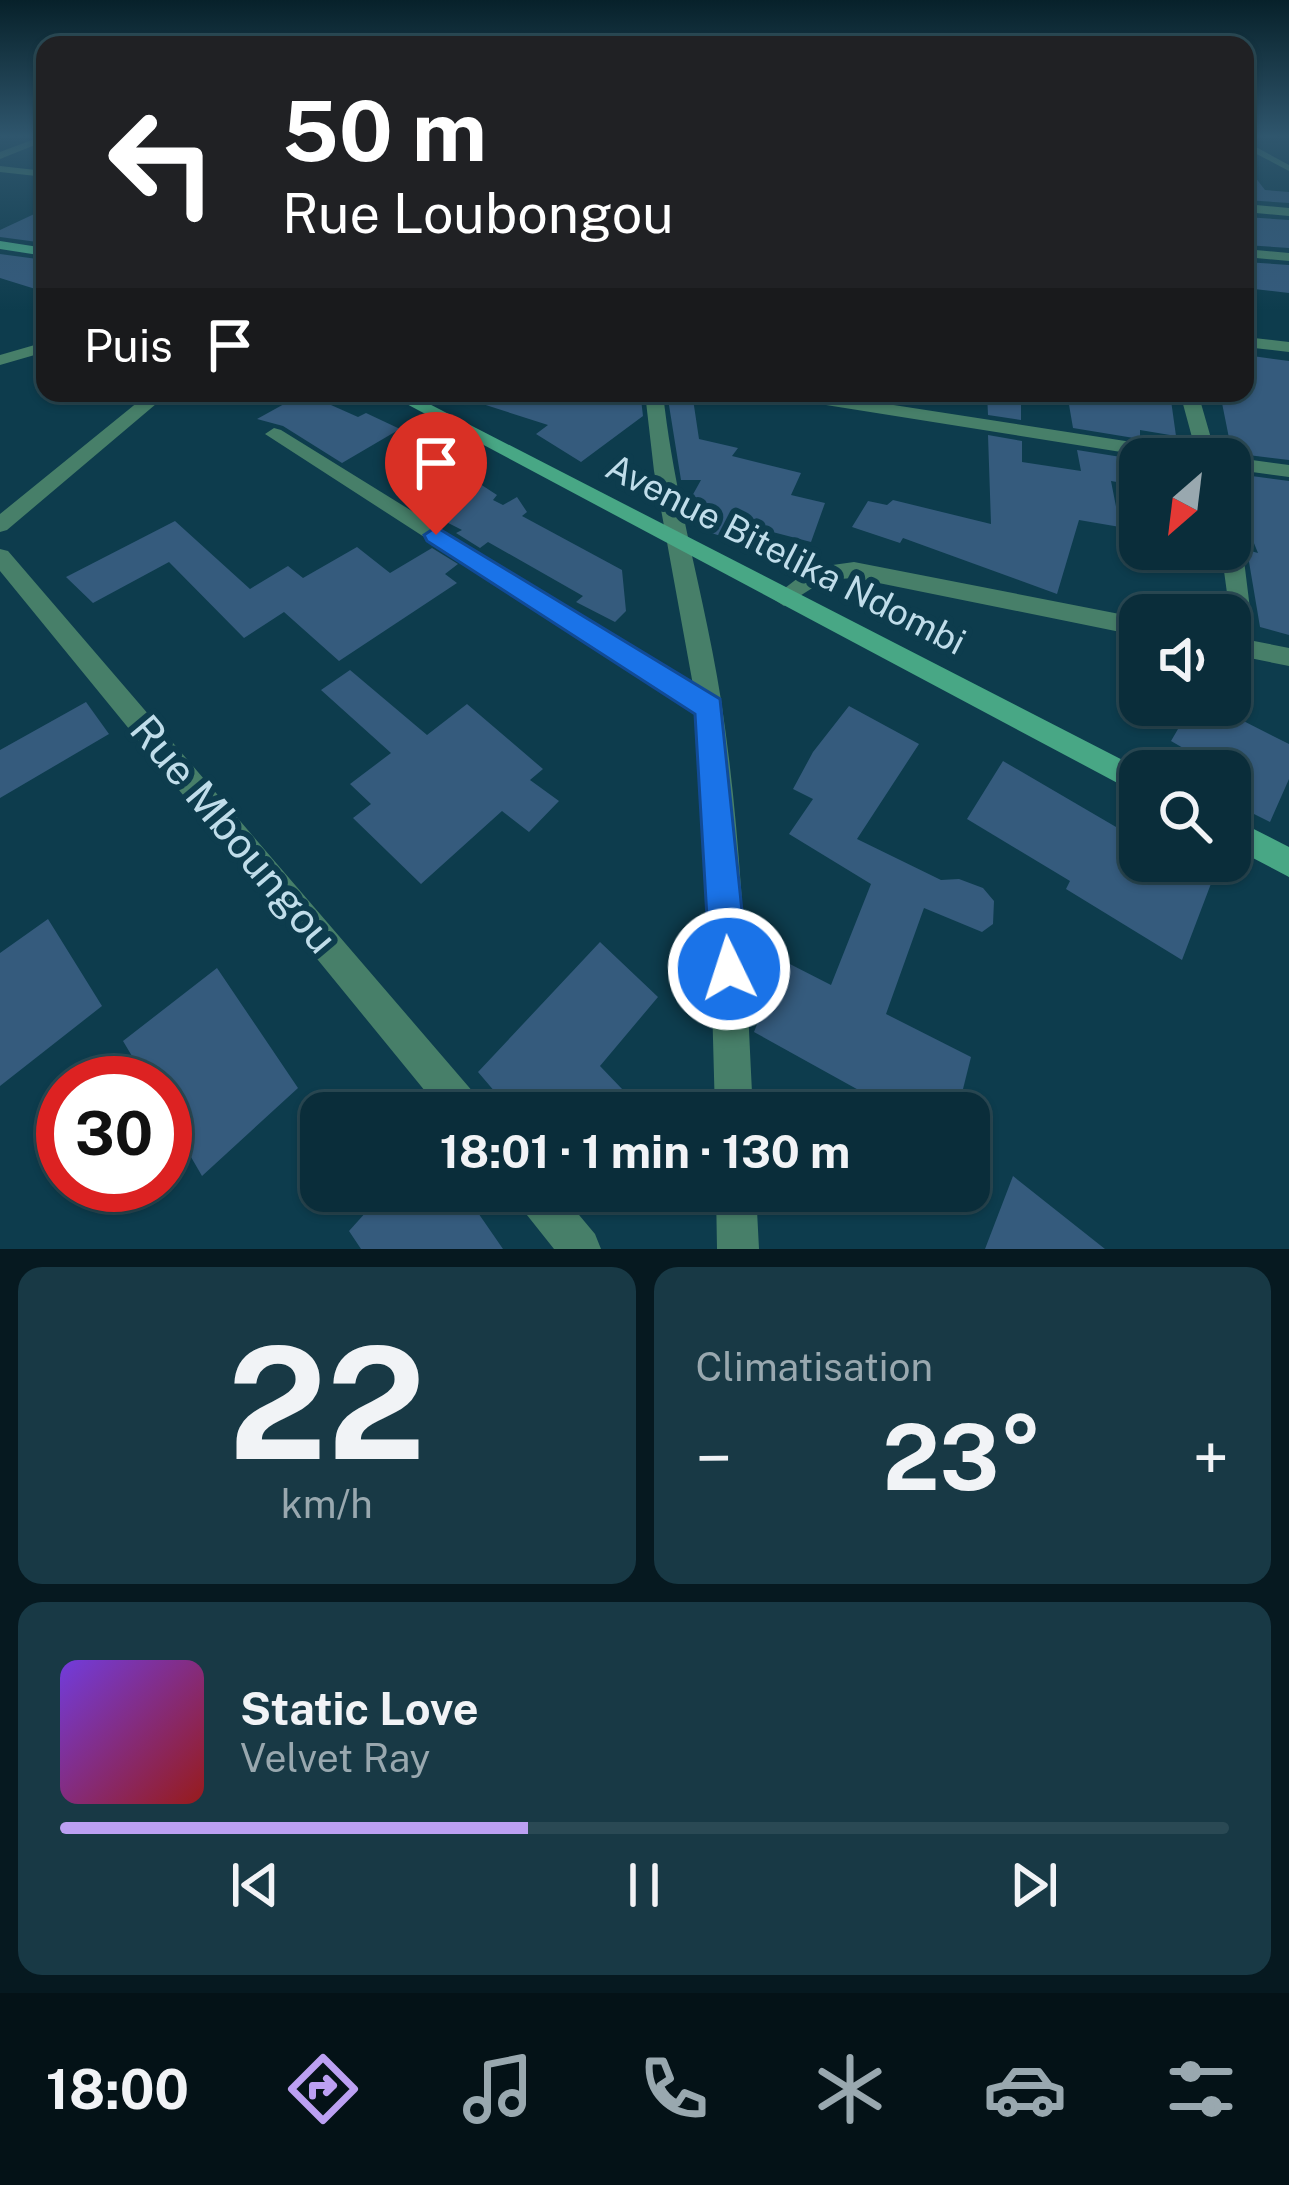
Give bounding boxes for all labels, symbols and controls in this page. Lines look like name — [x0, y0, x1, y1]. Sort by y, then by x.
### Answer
text: 50 m — [282, 81, 487, 180]
icon: left — [84, 84, 240, 240]
text: Rue Loubongou — [282, 182, 673, 245]
icon: arrive — [197, 312, 263, 378]
text: Puis — [84, 319, 173, 372]
pin — [385, 412, 487, 535]
icon: arrive — [403, 430, 469, 496]
north arrow — [1119, 438, 1251, 570]
map controls — [1119, 438, 1251, 882]
street label: Avenue Bitelika Ndombi — [599, 445, 973, 663]
button: sound — [1119, 594, 1251, 726]
street label: Rue Mboungou — [121, 705, 348, 962]
button: search — [1119, 750, 1251, 882]
position arrow — [666, 906, 792, 1032]
speed limit sign: 30 — [36, 1056, 192, 1212]
text: 18:01 · 1 min · 130 m — [440, 1125, 850, 1178]
text: 22 — [228, 1311, 426, 1494]
text: Climatisation — [696, 1344, 933, 1390]
text: 23° — [882, 1404, 1042, 1510]
text: − — [696, 1419, 732, 1497]
text: + — [1192, 1419, 1229, 1497]
text: km/h — [281, 1481, 373, 1527]
text: Static Love — [240, 1682, 479, 1735]
text: Velvet Ray — [240, 1735, 430, 1781]
icon: previous — [222, 1852, 288, 1918]
icon: pause — [611, 1852, 677, 1918]
icon: next — [1001, 1852, 1067, 1918]
icon: directions — [281, 2047, 365, 2131]
icon: music — [456, 2047, 540, 2131]
icon: phone — [632, 2047, 716, 2131]
icon: climate — [808, 2047, 892, 2131]
icon: car — [983, 2047, 1067, 2131]
icon: filters — [1159, 2047, 1243, 2131]
text: 18:00 — [46, 2058, 189, 2121]

